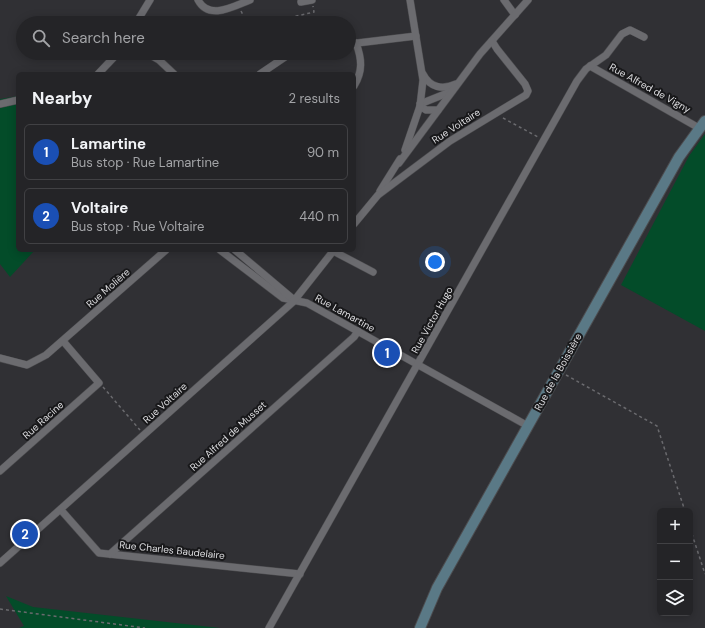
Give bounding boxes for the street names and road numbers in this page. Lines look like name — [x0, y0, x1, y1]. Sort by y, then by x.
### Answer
street label: Rue Alfred de Vigny — [607, 60, 693, 116]
street label: Rue Voltaire — [429, 105, 483, 146]
street label: Rue Molière — [83, 265, 133, 311]
street label: Rue Victor Hugo — [408, 284, 456, 356]
street label: Rue Lamartine — [313, 291, 378, 335]
street label: Rue de la Boissière — [531, 331, 585, 413]
street label: Rue Voltaire — [140, 380, 190, 426]
street label: Rue Racine — [20, 398, 66, 442]
street label: Rue Alfred de Musset — [187, 398, 269, 474]
street label: Rue Charles Baudelaire — [119, 538, 226, 562]

